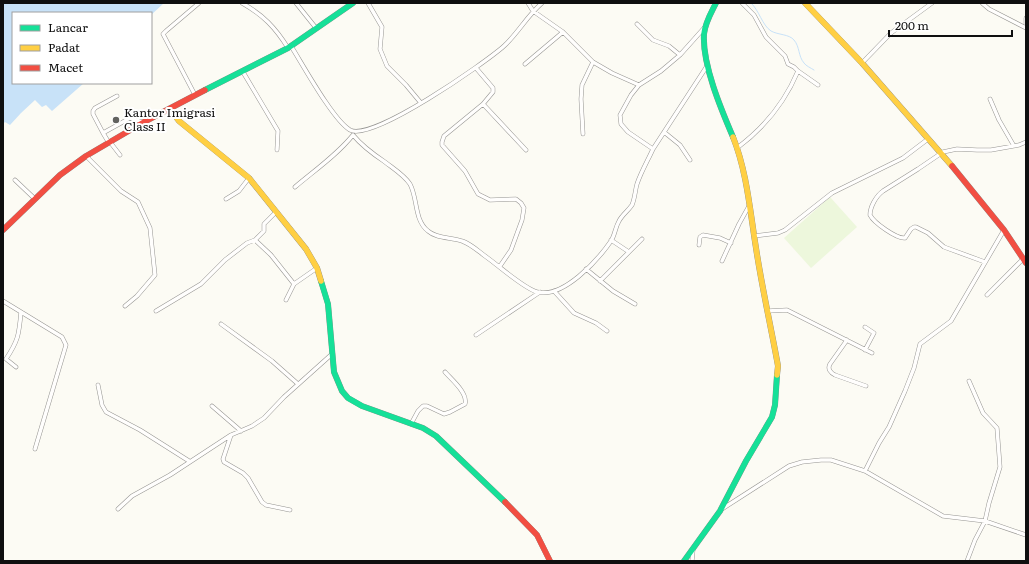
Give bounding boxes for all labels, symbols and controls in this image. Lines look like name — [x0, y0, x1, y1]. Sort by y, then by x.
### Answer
legend — [12, 12, 152, 84]
scale bar — [889, 12, 1012, 38]
text: 200 m — [895, 16, 929, 34]
text: Lancar — [48, 18, 88, 36]
text: Padat — [48, 38, 80, 56]
text: Macet — [48, 58, 83, 76]
place label: Kantor Imigrasi Class II — [124, 103, 215, 135]
marker: Kantor Imigrasi Class II — [111, 115, 121, 125]

